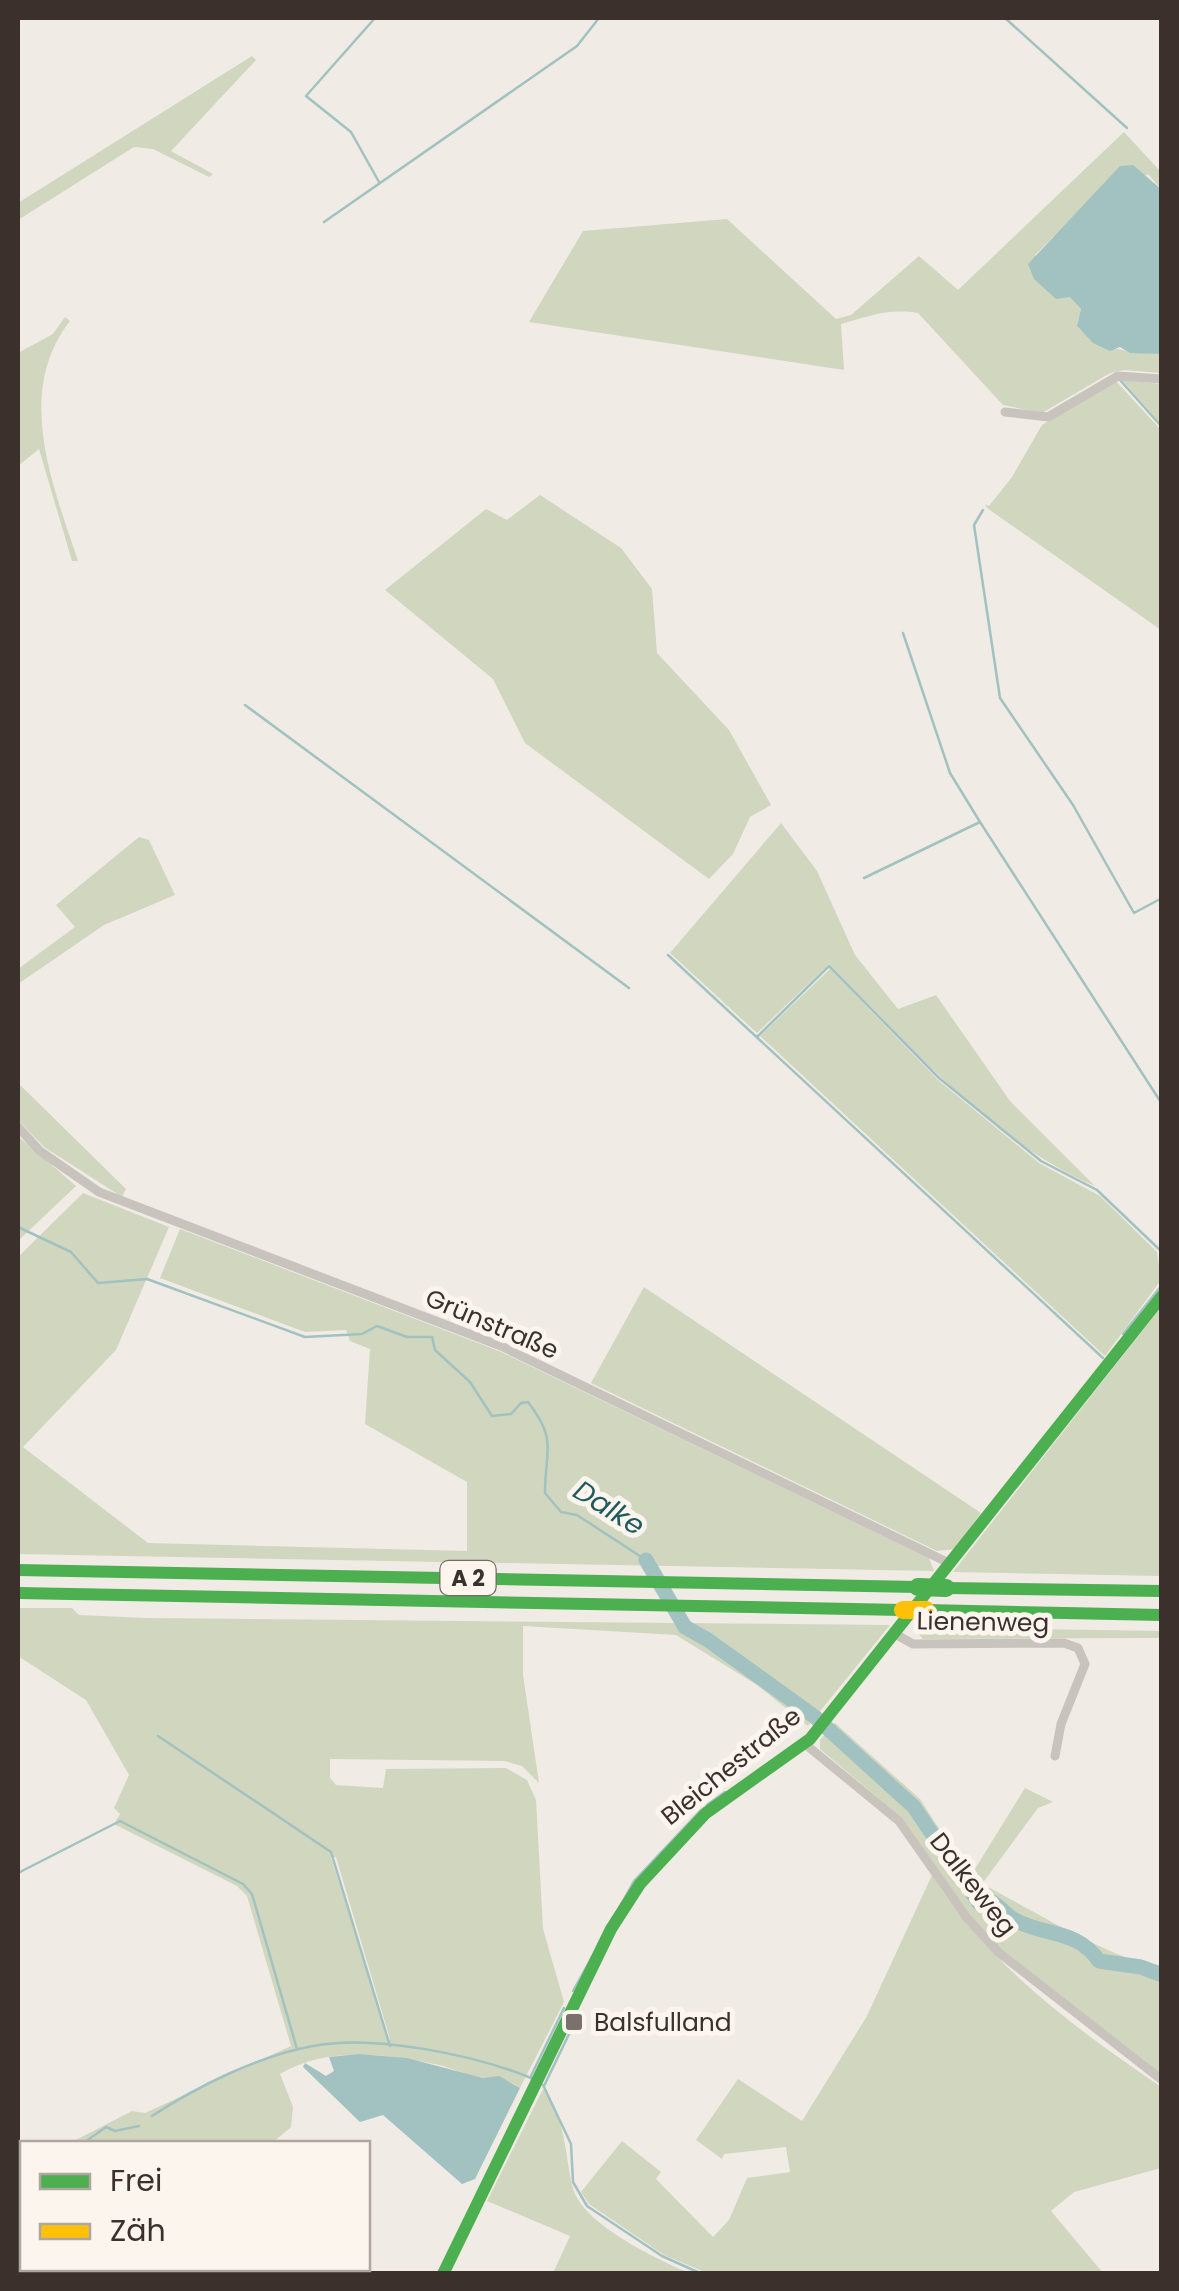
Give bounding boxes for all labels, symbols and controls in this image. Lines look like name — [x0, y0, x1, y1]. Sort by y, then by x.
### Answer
street label: Grünstraße — [420, 1280, 564, 1368]
water label: Dalke — [566, 1471, 652, 1545]
road number: A 2 — [440, 1561, 496, 1595]
street label: Lienenweg — [916, 1603, 1050, 1641]
street label: Bleichestraße — [654, 1699, 808, 1833]
street label: Dalkeweg — [922, 1825, 1024, 1943]
place label: Balsfulland — [594, 2005, 732, 2040]
marker: Balsfulland — [563, 2011, 585, 2033]
legend — [20, 2141, 370, 2271]
text: Frei — [110, 2159, 162, 2202]
text: Zäh — [110, 2209, 166, 2252]

